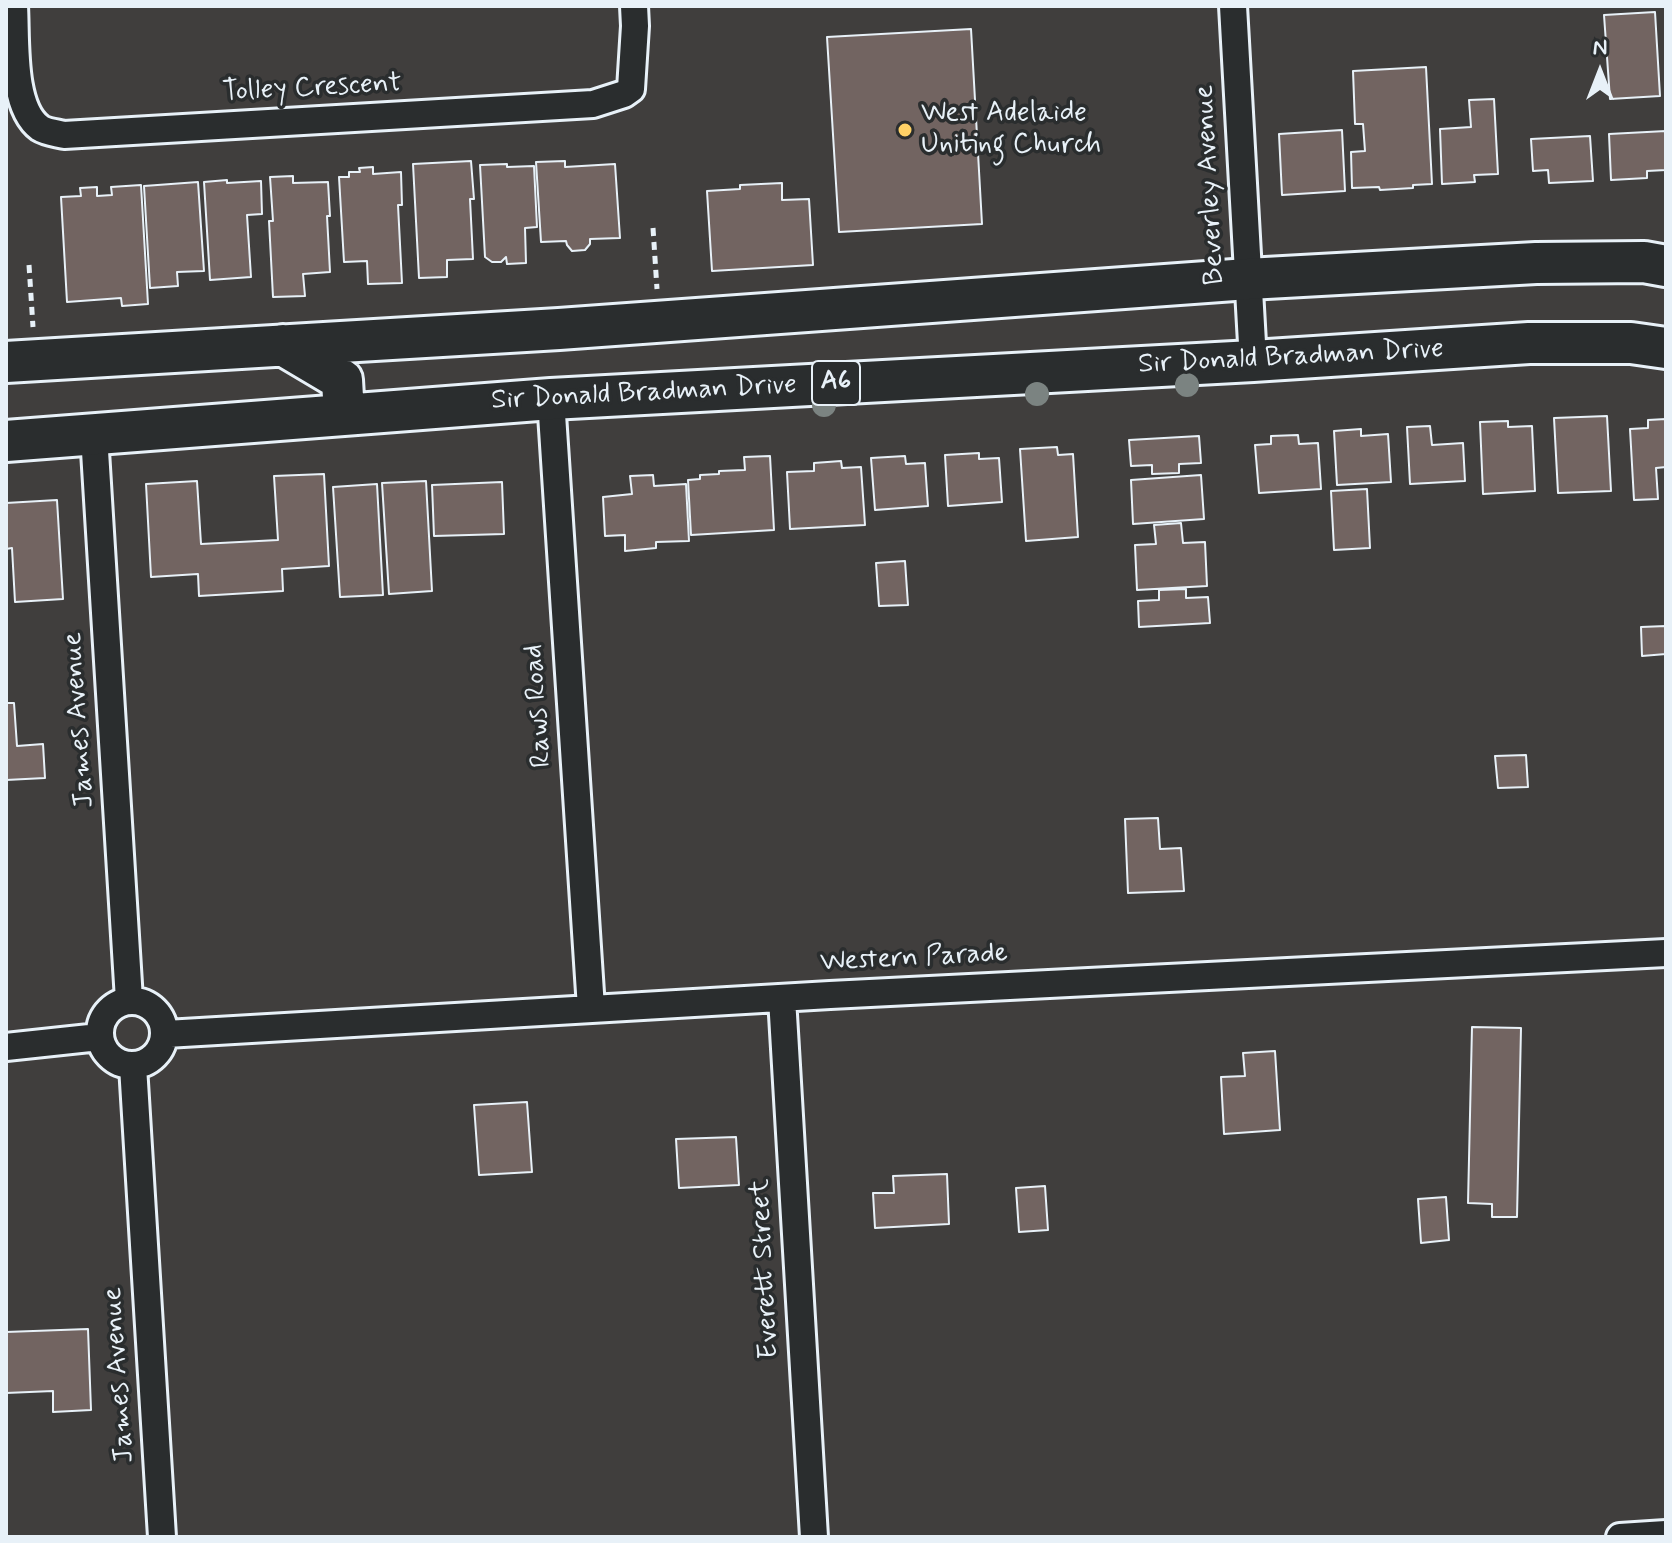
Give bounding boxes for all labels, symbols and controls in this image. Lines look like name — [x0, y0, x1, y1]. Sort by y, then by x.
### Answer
north arrow — [1560, 32, 1640, 112]
text: N — [1593, 34, 1607, 62]
street label: Tolley Crescent — [222, 68, 402, 110]
street label: Beverley Avenue — [1189, 84, 1233, 286]
place label: West Adelaide Uniting Church — [921, 97, 1101, 163]
marker: West Adelaide Uniting Church — [896, 121, 914, 139]
street label: Sir Donald Bradman Drive — [1137, 333, 1445, 383]
road number: A6 — [812, 361, 860, 405]
street label: Sir Donald Bradman Drive — [490, 369, 798, 419]
street label: James Avenue — [57, 631, 103, 809]
street label: Raws Road — [518, 643, 560, 769]
street label: Western Parade — [819, 937, 1009, 981]
street label: Everett Street — [745, 1178, 787, 1360]
street label: James Avenue — [97, 1286, 143, 1464]

